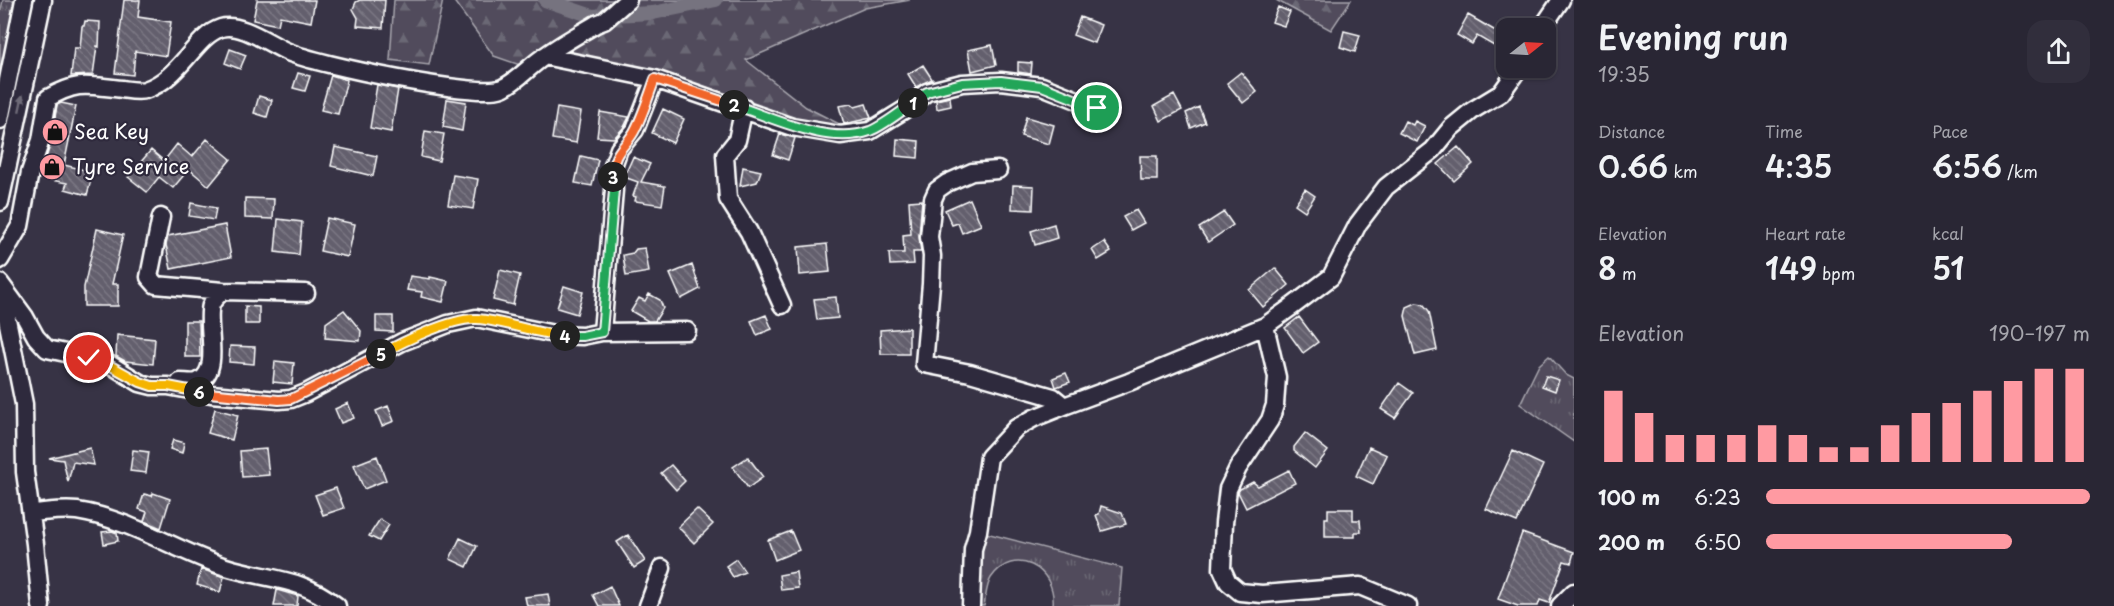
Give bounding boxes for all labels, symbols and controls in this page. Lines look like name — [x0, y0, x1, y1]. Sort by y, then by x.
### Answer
text: Evening run — [1598, 11, 1789, 61]
north arrow — [1496, 18, 1556, 78]
map controls — [1496, 18, 1556, 78]
button: share — [2027, 20, 2090, 83]
text: 19:35 — [1598, 59, 1650, 89]
pin — [1071, 82, 1122, 133]
pin: 1 — [898, 88, 928, 118]
pin: 2 — [719, 90, 749, 120]
text: 1 — [909, 91, 917, 115]
icon: arrive — [1080, 91, 1113, 124]
text: 2 — [728, 93, 740, 117]
one-way arrow — [17, 94, 26, 113]
place label: Sea Key — [74, 116, 149, 146]
shop icon: Sea Key — [40, 117, 70, 147]
text: Distance — [1598, 119, 1665, 143]
text: Time — [1765, 119, 1803, 143]
text: Pace — [1932, 119, 1968, 143]
text: 0.66 — [1598, 143, 1668, 188]
text: 4:35 — [1765, 143, 1833, 188]
text: 6:56 — [1932, 143, 2002, 188]
place label: Tyre Service — [72, 151, 189, 181]
shop icon: Tyre Service — [37, 152, 67, 182]
text: km — [1668, 159, 1698, 183]
text: /km — [2002, 159, 2038, 183]
pin: 3 — [598, 162, 628, 192]
text: 3 — [608, 165, 618, 189]
text: Elevation — [1598, 221, 1667, 245]
text: Heart rate — [1765, 221, 1846, 245]
text: kcal — [1932, 221, 1964, 245]
text: 8 — [1598, 245, 1617, 290]
text: 149 — [1765, 245, 1817, 290]
text: 51 — [1932, 245, 1964, 290]
text: m — [1617, 261, 1637, 285]
text: bpm — [1817, 261, 1855, 285]
text: Elevation — [1598, 318, 1684, 348]
text: 190–197 m — [1989, 318, 2090, 348]
pin: 4 — [550, 321, 580, 351]
text: 4 — [560, 324, 570, 348]
pin — [63, 332, 114, 383]
pin: 5 — [366, 339, 396, 369]
icon: check — [72, 341, 105, 374]
text: 5 — [376, 342, 386, 366]
pin: 6 — [184, 377, 214, 407]
text: 6 — [193, 380, 205, 404]
text: 100 m — [1598, 482, 1660, 512]
text: 6:23 — [1694, 482, 1741, 512]
text: 200 m — [1598, 527, 1665, 557]
text: 6:50 — [1694, 527, 1741, 557]

